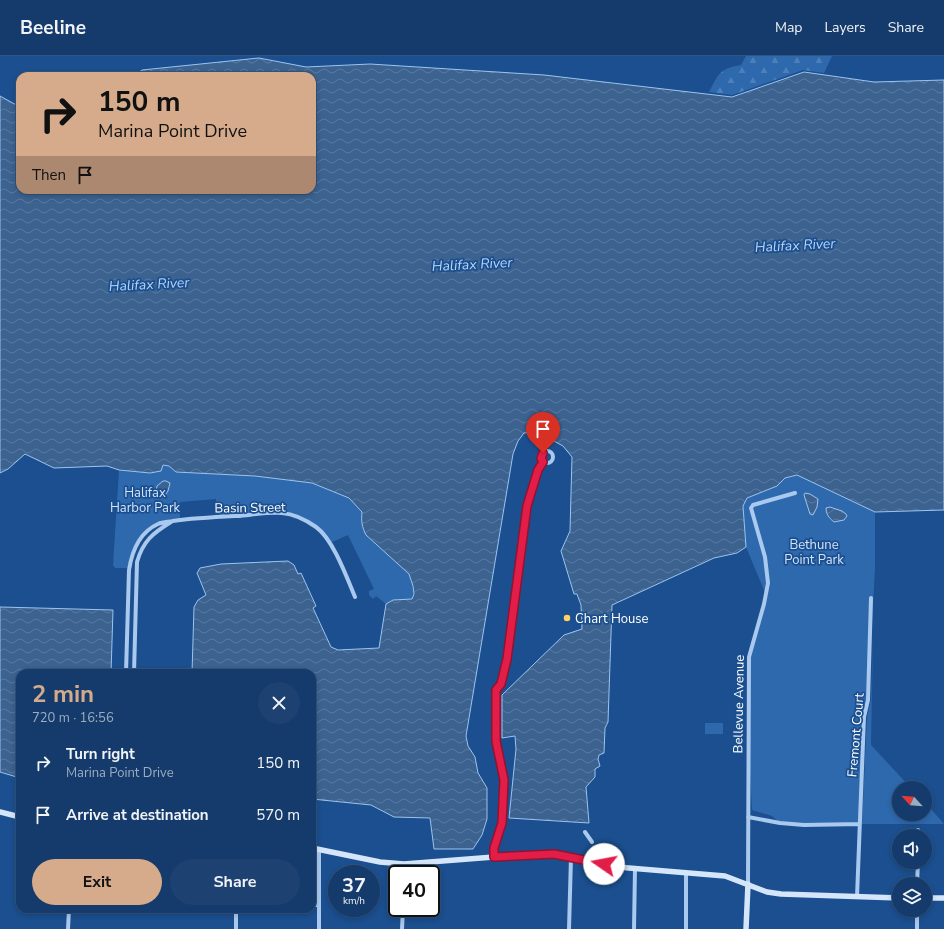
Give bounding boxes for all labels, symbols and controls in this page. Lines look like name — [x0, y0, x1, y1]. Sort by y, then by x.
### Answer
text: Beeline — [20, 15, 86, 41]
text: Map — [775, 18, 802, 37]
text: Layers — [824, 18, 866, 37]
text: Share — [888, 18, 924, 37]
text: 150 m — [98, 83, 181, 121]
icon: right — [32, 88, 84, 140]
text: Marina Point Drive — [98, 119, 247, 143]
icon: arrive — [74, 164, 96, 186]
text: Then — [32, 165, 66, 185]
water label: Halifax River — [754, 234, 837, 257]
water label: Halifax River — [431, 253, 514, 276]
water label: Halifax River — [108, 273, 191, 296]
pin — [526, 412, 560, 453]
icon: arrive — [532, 418, 554, 440]
park label: Halifax Harbor Park — [110, 484, 181, 517]
street label: Basin Street — [214, 498, 286, 518]
park label: Bethune Point Park — [784, 536, 844, 569]
place label: Chart House — [575, 610, 649, 628]
marker: Chart House — [562, 613, 572, 623]
street label: Bellevue Avenue — [729, 654, 749, 753]
text: 2 min — [32, 678, 94, 710]
button: close — [258, 682, 300, 724]
street label: Fremont Court — [843, 692, 869, 778]
text: 720 m · 16:56 — [32, 709, 114, 727]
text: Turn right — [66, 744, 135, 764]
icon: right — [32, 752, 54, 774]
text: 150 m — [256, 753, 300, 773]
text: Marina Point Drive — [66, 764, 174, 782]
north arrow — [892, 781, 932, 821]
map controls — [892, 781, 932, 917]
icon: arrive — [32, 804, 54, 826]
text: Arrive at destination — [66, 805, 209, 825]
text: 570 m — [256, 805, 300, 825]
button: sound — [892, 829, 932, 869]
position arrow — [583, 843, 625, 885]
button: Exit — [32, 859, 162, 905]
button: Share — [170, 859, 300, 905]
speed limit sign: 40 — [388, 865, 440, 917]
text: 37 — [342, 872, 366, 899]
button: layers — [892, 877, 932, 917]
text: km/h — [343, 894, 365, 908]

